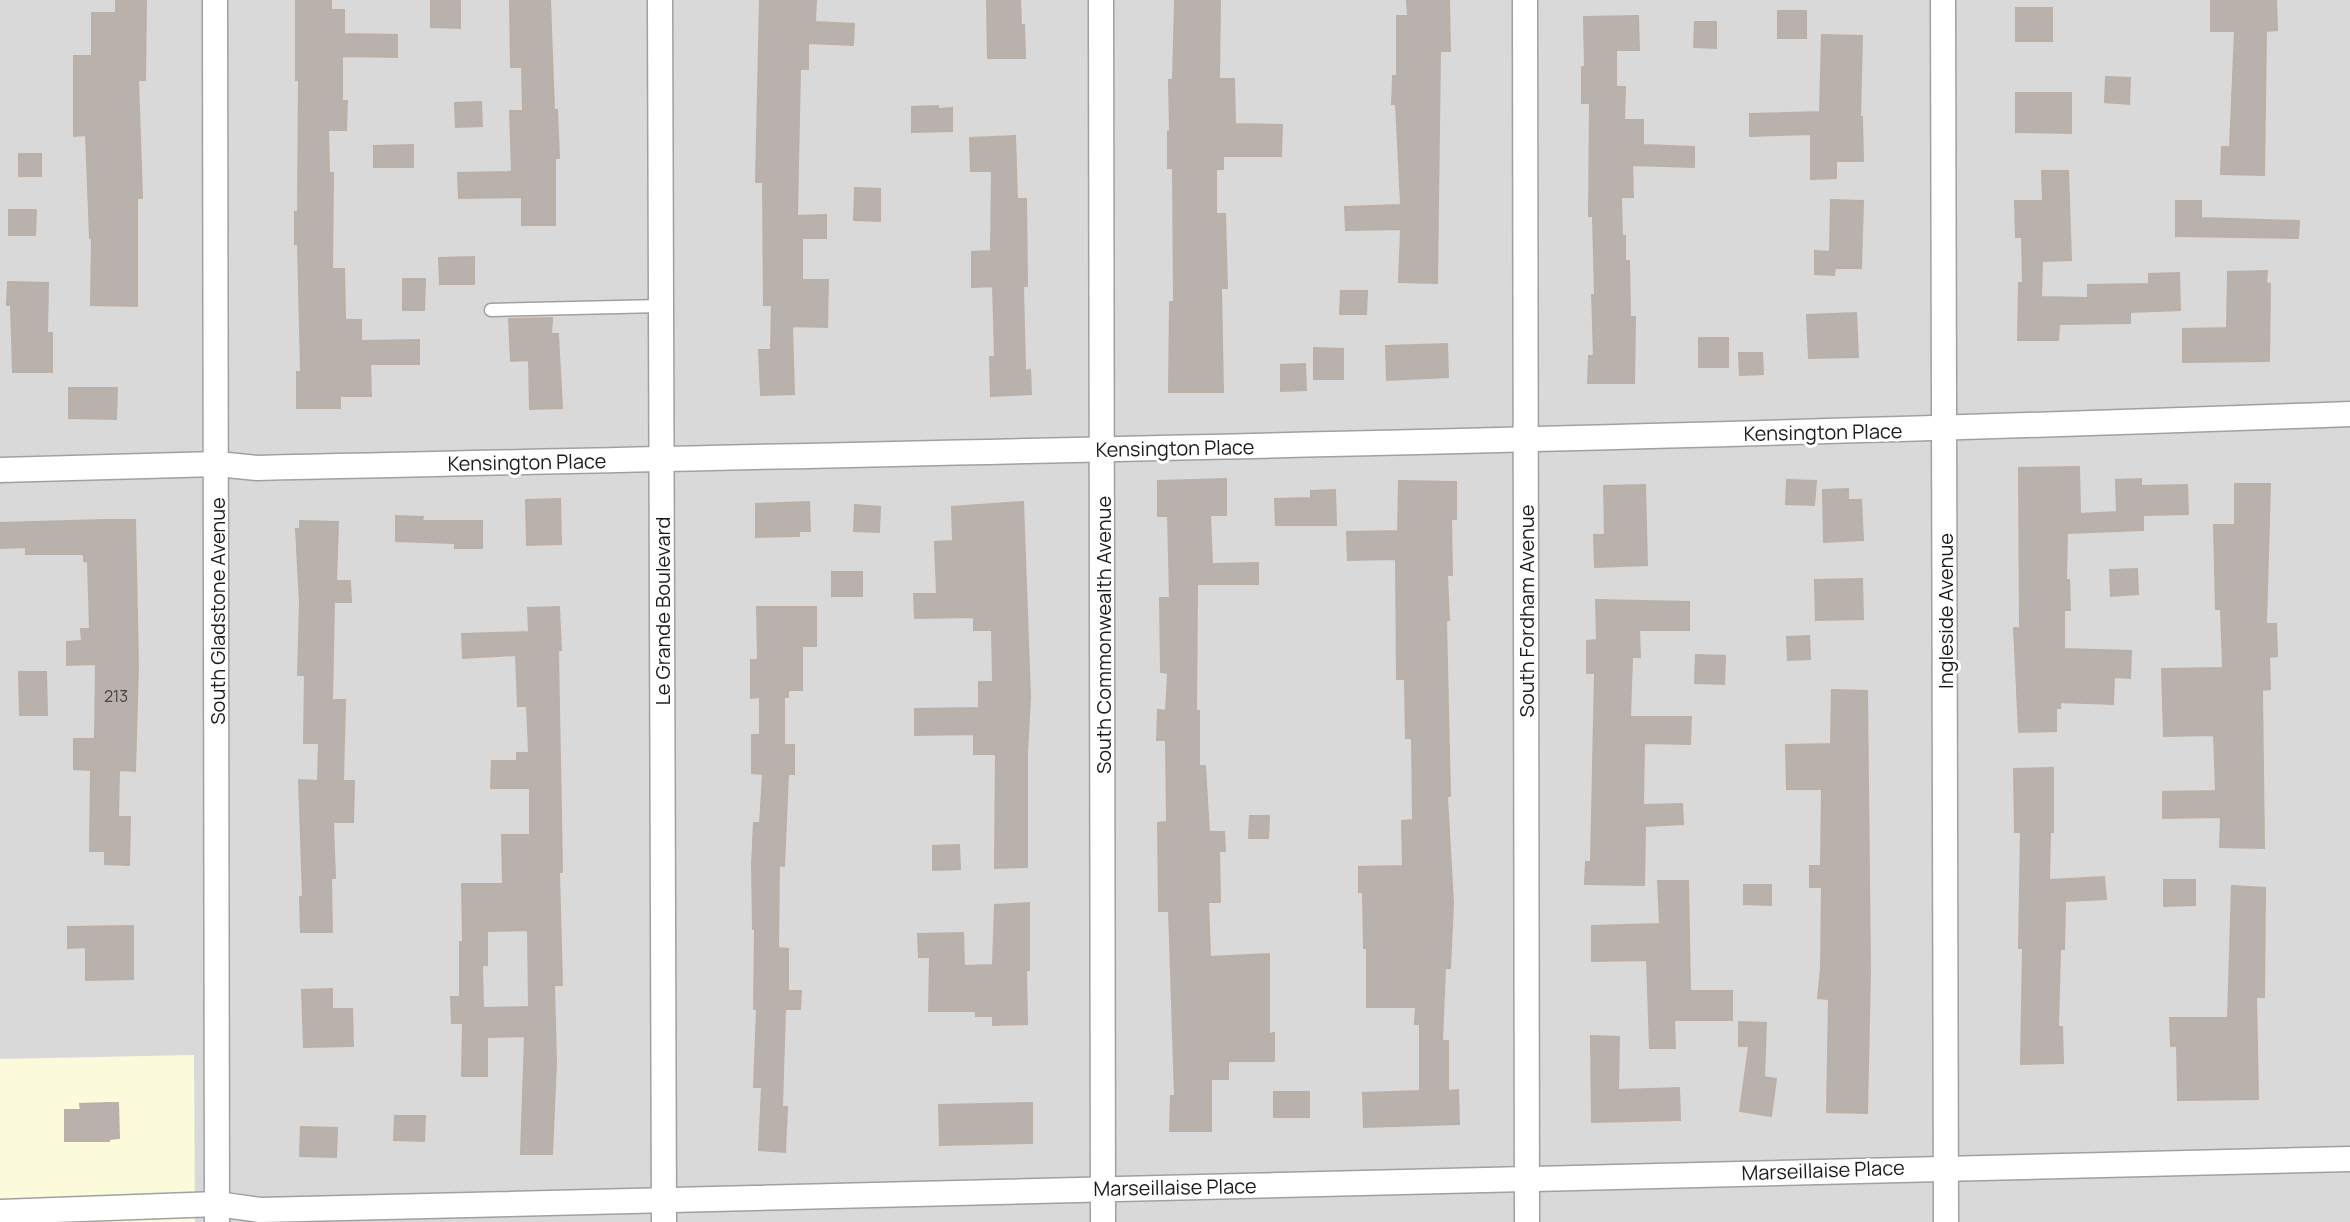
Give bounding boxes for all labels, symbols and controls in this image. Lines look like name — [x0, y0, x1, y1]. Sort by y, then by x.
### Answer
street label: Kensington Place — [1743, 417, 1903, 447]
street label: Kensington Place — [1095, 433, 1255, 463]
street label: Kensington Place — [447, 447, 607, 477]
street label: South Commonwealth Avenue — [1090, 496, 1117, 774]
street label: South Gladstone Avenue — [204, 497, 231, 725]
street label: South Fordham Avenue — [1513, 505, 1540, 717]
street label: Le Grande Boulevard — [649, 517, 676, 705]
street label: Ingleside Avenue — [1932, 533, 1959, 689]
house number: 213 — [104, 685, 128, 707]
street label: Marseillaise Place — [1741, 1154, 1905, 1186]
street label: Marseillaise Place — [1093, 1172, 1257, 1202]

